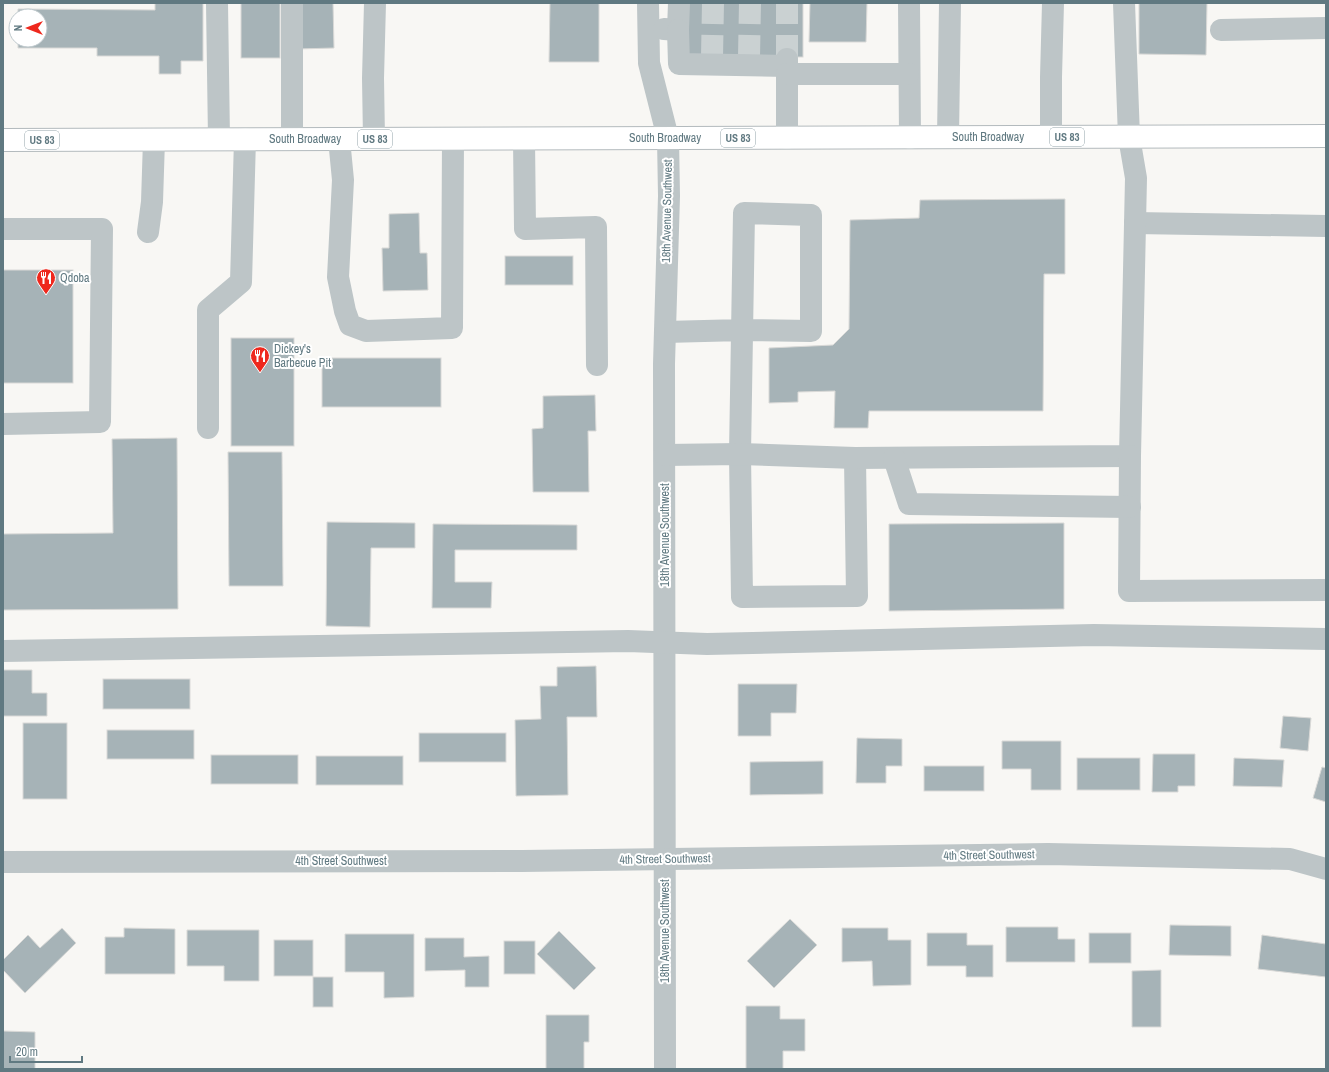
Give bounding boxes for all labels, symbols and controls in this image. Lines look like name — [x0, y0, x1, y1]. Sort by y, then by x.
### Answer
north arrow — [8, 8, 48, 48]
text: N — [11, 25, 25, 31]
road number: US 83 — [1050, 128, 1084, 146]
road number: US 83 — [721, 129, 755, 147]
street label: South Broadway — [952, 129, 1024, 145]
road number: US 83 — [358, 130, 392, 148]
street label: South Broadway — [629, 130, 701, 146]
road number: US 83 — [25, 131, 59, 149]
street label: South Broadway — [269, 131, 341, 147]
street label: 18th Avenue Southwest — [658, 159, 676, 263]
restaurant icon: Qdoba — [35, 267, 57, 295]
place label: Qdoba — [60, 270, 90, 286]
place label: Dickey's Barbecue Pit — [274, 341, 331, 371]
restaurant icon: Dickey's Barbecue Pit — [249, 345, 271, 373]
street label: 18th Avenue Southwest — [657, 483, 673, 587]
street label: 4th Street Southwest — [943, 846, 1035, 864]
street label: 4th Street Southwest — [619, 850, 711, 868]
street label: 4th Street Southwest — [295, 853, 387, 869]
street label: 18th Avenue Southwest — [657, 879, 673, 983]
scale bar — [10, 1038, 82, 1064]
text: 20 m — [16, 1044, 38, 1060]

